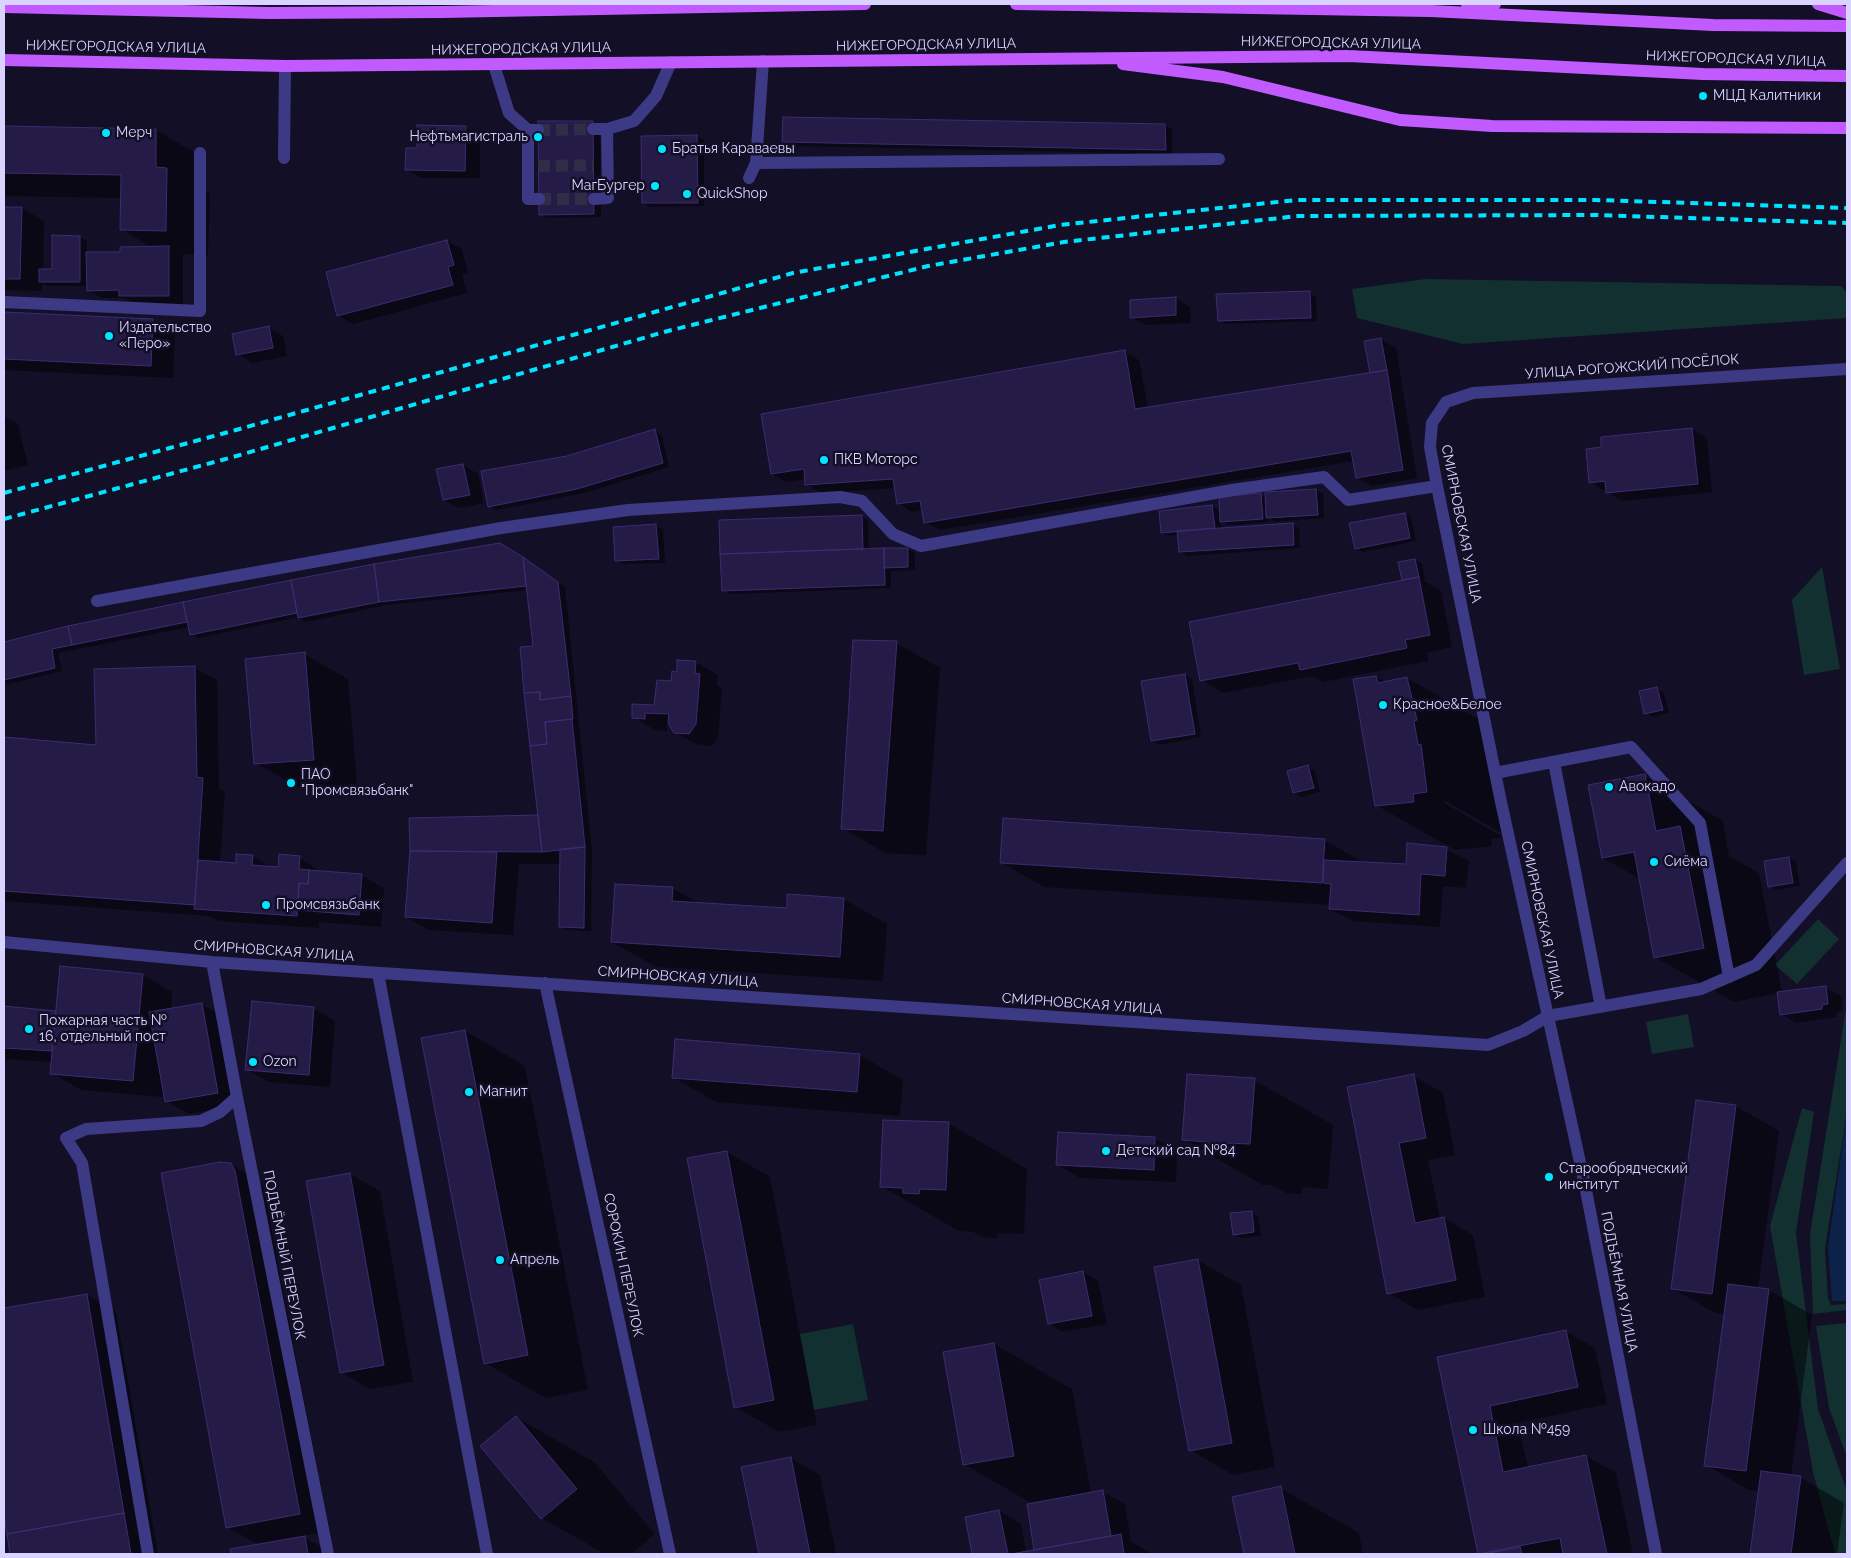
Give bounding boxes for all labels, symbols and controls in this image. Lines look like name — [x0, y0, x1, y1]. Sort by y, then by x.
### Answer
street label: НИЖЕГОРОДСКАЯ УЛИЦА — [1241, 33, 1421, 53]
street label: НИЖЕГОРОДСКАЯ УЛИЦА — [836, 35, 1016, 55]
street label: НИЖЕГОРОДСКАЯ УЛИЦА — [26, 37, 206, 57]
street label: НИЖЕГОРОДСКАЯ УЛИЦА — [431, 39, 611, 59]
street label: НИЖЕГОРОДСКАЯ УЛИЦА — [1646, 47, 1826, 71]
place label: МЦД Калитники — [1713, 88, 1821, 104]
marker: МЦД Калитники — [1697, 90, 1709, 102]
place label: Мерч — [116, 125, 152, 141]
marker: Мерч — [100, 127, 112, 139]
place label: Нефтьмагистраль — [409, 129, 528, 145]
marker: Нефтьмагистраль — [532, 131, 544, 143]
place label: Братья Караваевы — [672, 141, 795, 157]
marker: Братья Караваевы — [656, 143, 668, 155]
place label: МагБургер — [572, 178, 645, 194]
marker: МагБургер — [649, 180, 661, 192]
place label: QuickShop — [697, 186, 768, 202]
marker: QuickShop — [681, 188, 693, 200]
place label: Издательство «Перо» — [119, 320, 212, 352]
marker: Издательство «Перо» — [103, 330, 115, 342]
street label: УЛИЦА РОГОЖСКИЙ ПОСЁЛОК — [1524, 351, 1740, 383]
street label: СМИРНОВСКАЯ УЛИЦА — [1437, 443, 1485, 605]
place label: ПКВ Моторс — [834, 452, 918, 468]
marker: ПКВ Моторс — [818, 454, 830, 466]
place label: Красное&Белое — [1393, 697, 1502, 713]
marker: Красное&Белое — [1377, 699, 1389, 711]
place label: ПАО "Промсвязьбанк" — [301, 767, 413, 800]
marker: ПАО "Промсвязьбанк" — [285, 777, 297, 789]
place label: Авокадо — [1619, 779, 1676, 795]
marker: Авокадо — [1603, 781, 1615, 793]
street label: СМИРНОВСКАЯ УЛИЦА — [1517, 840, 1567, 1000]
place label: Сиёма — [1664, 854, 1708, 870]
marker: Сиёма — [1648, 856, 1660, 868]
place label: Промсвязьбанк — [276, 897, 380, 913]
marker: Промсвязьбанк — [260, 899, 272, 911]
street label: СМИРНОВСКАЯ УЛИЦА — [193, 937, 355, 965]
street label: СМИРНОВСКАЯ УЛИЦА — [597, 963, 759, 991]
street label: СМИРНОВСКАЯ УЛИЦА — [1001, 990, 1163, 1018]
place label: Пожарная часть № 16, отдельный пост — [39, 1013, 167, 1046]
marker: Пожарная часть № 16, отдельный пост — [23, 1023, 35, 1035]
place label: Ozon — [263, 1054, 297, 1070]
marker: Ozon — [247, 1056, 259, 1068]
place label: Магнит — [479, 1084, 528, 1100]
marker: Магнит — [463, 1086, 475, 1098]
place label: Детский сад №84 — [1116, 1143, 1235, 1159]
marker: Детский сад №84 — [1100, 1145, 1112, 1157]
place label: Старообрядческий институт — [1559, 1161, 1688, 1194]
street label: ПОДЪЁМНЫЙ ПЕРЕУЛОК — [259, 1169, 309, 1341]
marker: Старообрядческий институт — [1543, 1171, 1555, 1183]
street label: СОРОКИН ПЕРЕУЛОК — [600, 1192, 646, 1338]
street label: ПОДЪЁМНАЯ УЛИЦА — [1597, 1210, 1641, 1354]
place label: Апрель — [510, 1252, 559, 1268]
marker: Апрель — [494, 1254, 506, 1266]
place label: Школа №459 — [1483, 1422, 1570, 1438]
marker: Школа №459 — [1467, 1424, 1479, 1436]

